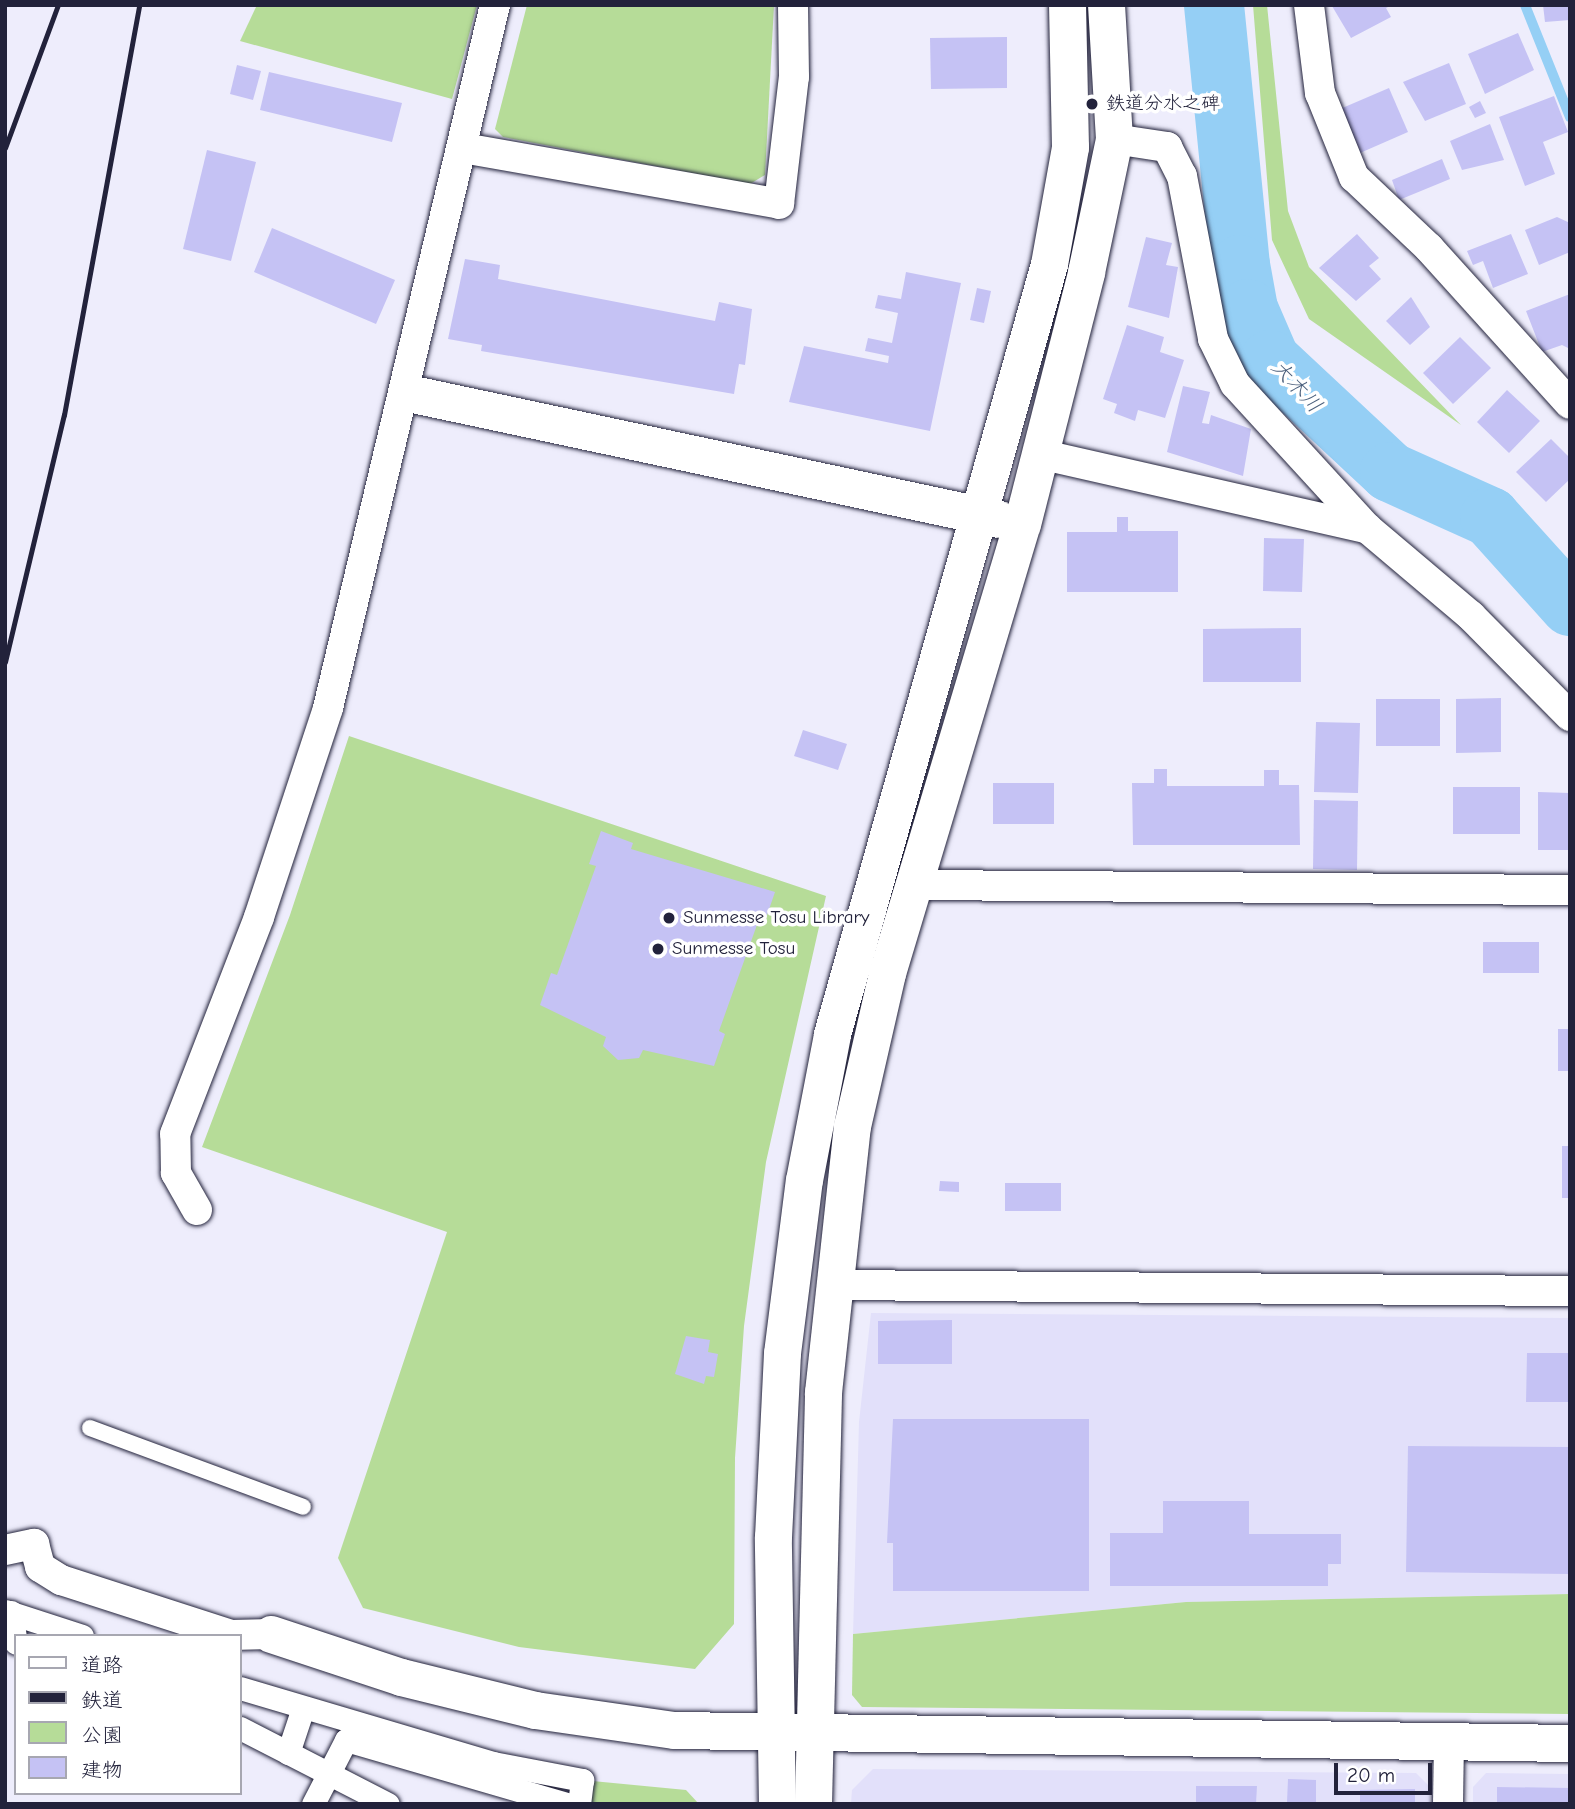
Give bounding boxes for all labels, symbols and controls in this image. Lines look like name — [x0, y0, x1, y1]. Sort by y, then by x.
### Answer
place label: 鉄道分水之碑 — [1106, 93, 1220, 115]
marker: 鉄道分水之碑 — [1084, 96, 1100, 112]
water label: 大木川 — [1266, 354, 1328, 418]
place label: Sunmesse Tosu Library — [683, 907, 870, 929]
marker: Sunmesse Tosu Library — [661, 910, 677, 926]
place label: Sunmesse Tosu — [672, 938, 795, 960]
marker: Sunmesse Tosu — [650, 941, 666, 957]
legend — [14, 1634, 242, 1795]
text: 道路 — [81, 1653, 123, 1677]
text: 鉄道 — [81, 1688, 123, 1712]
text: 公園 — [81, 1723, 123, 1747]
scale bar — [1337, 1750, 1435, 1794]
text: 建物 — [81, 1758, 123, 1782]
text: 20 m — [1347, 1763, 1395, 1787]

